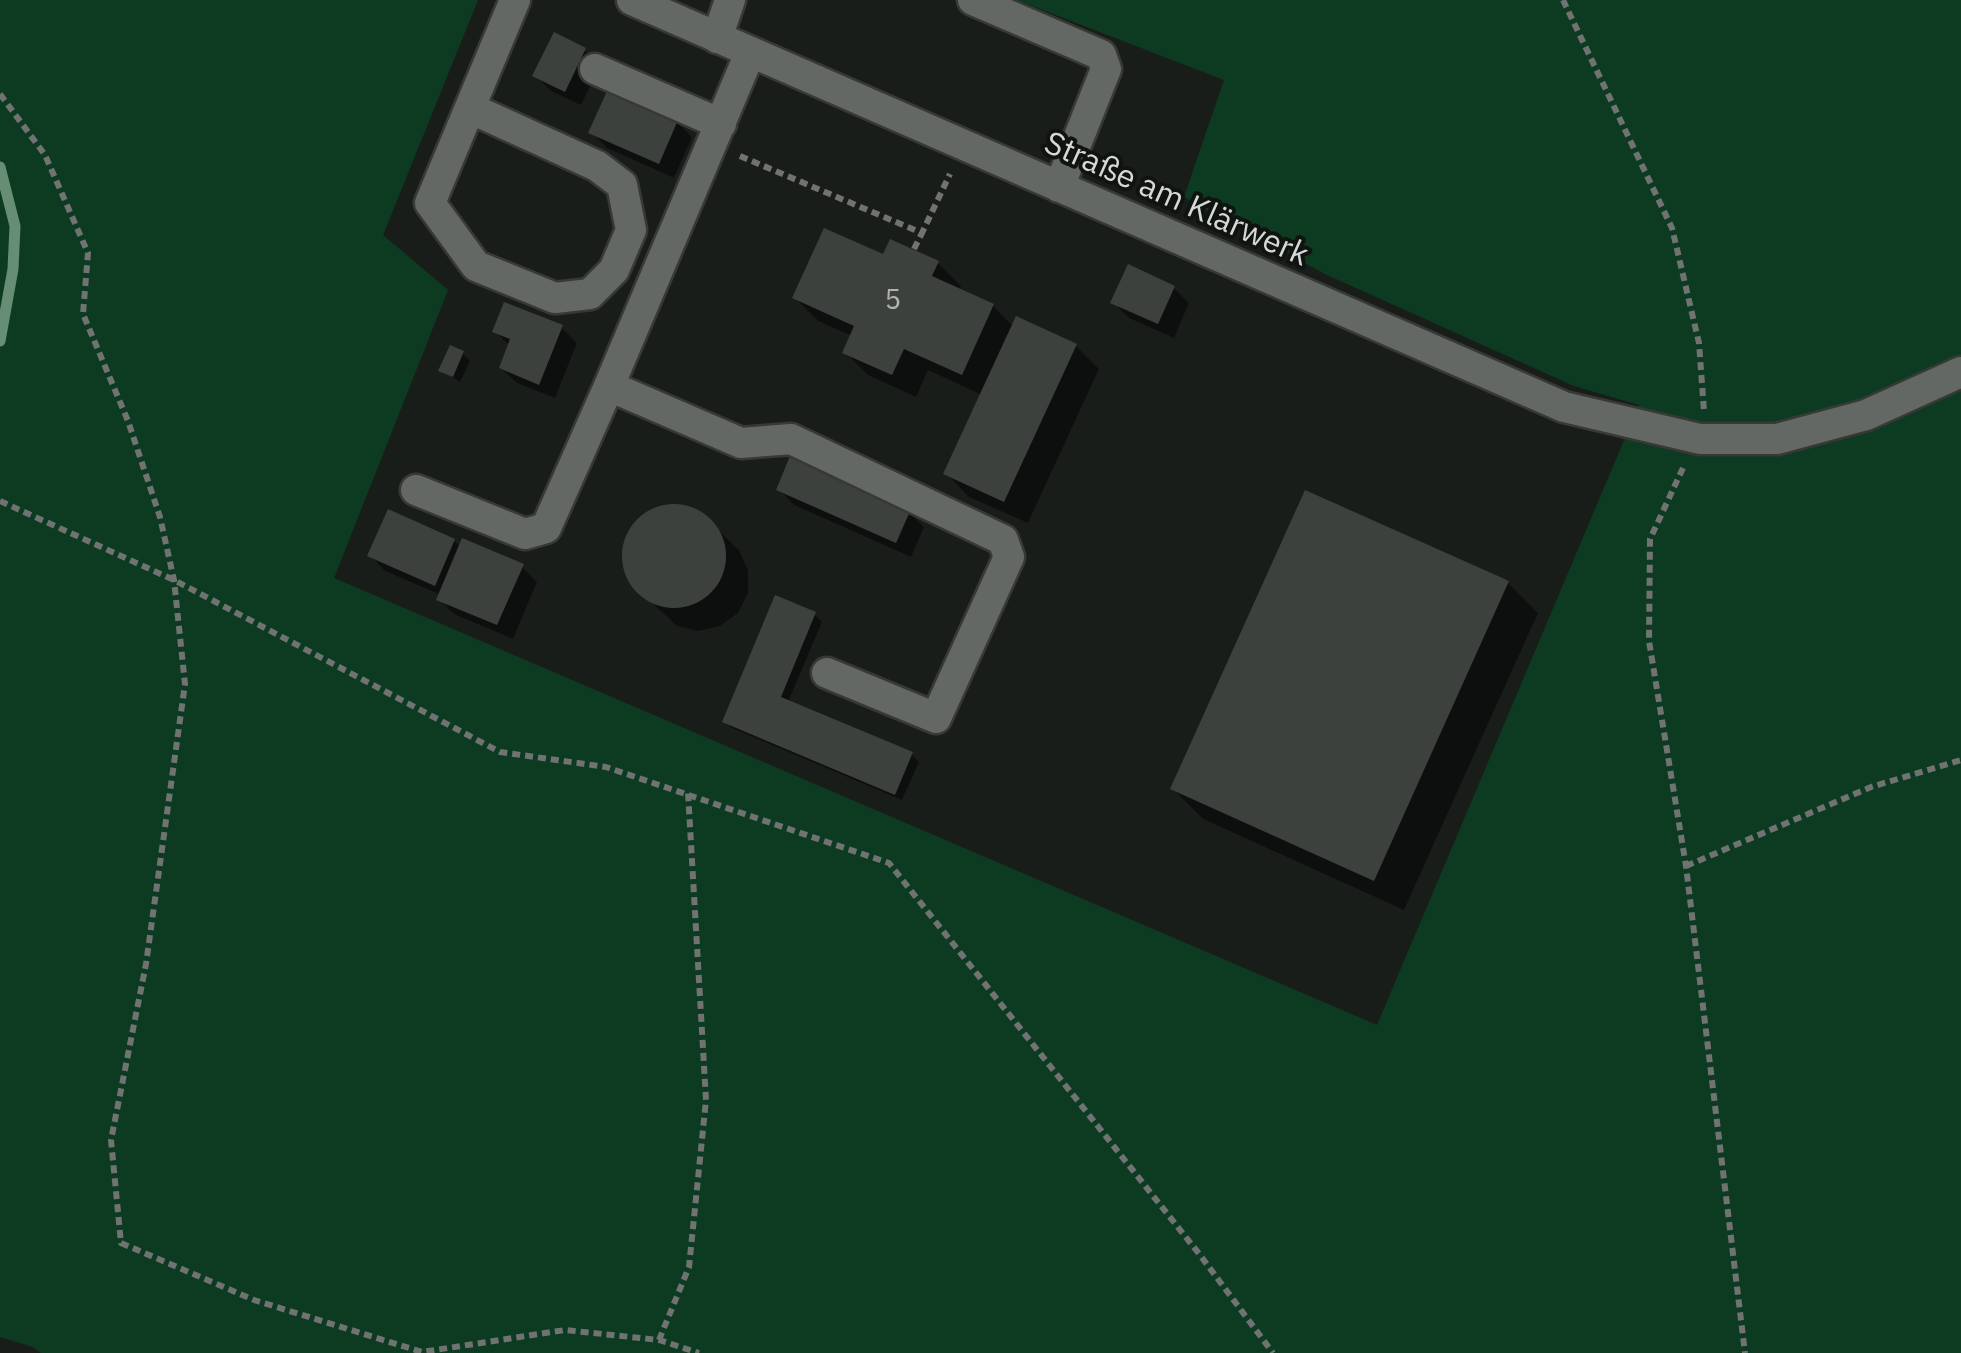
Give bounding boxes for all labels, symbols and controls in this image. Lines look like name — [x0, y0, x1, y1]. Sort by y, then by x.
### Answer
street label: Straße am Klärwerk — [1038, 124, 1314, 276]
house number: 5 — [885, 284, 901, 318]

